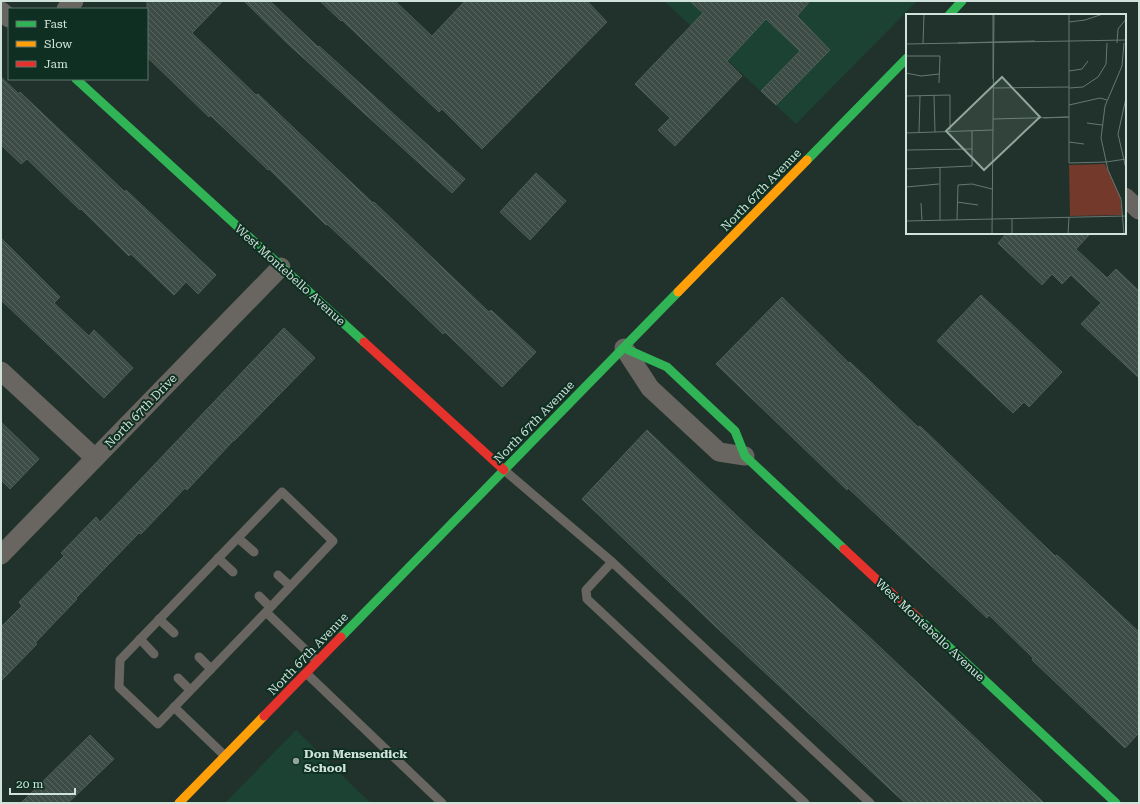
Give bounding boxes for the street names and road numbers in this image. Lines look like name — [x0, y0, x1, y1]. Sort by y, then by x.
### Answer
street label: North 67th Avenue — [718, 146, 804, 234]
street label: West Montebello Avenue — [232, 222, 348, 329]
street label: North 67th Drive — [102, 371, 180, 451]
street label: North 67th Avenue — [491, 378, 577, 466]
street label: West Montebello Avenue — [873, 576, 988, 684]
street label: North 67th Avenue — [265, 610, 351, 698]

